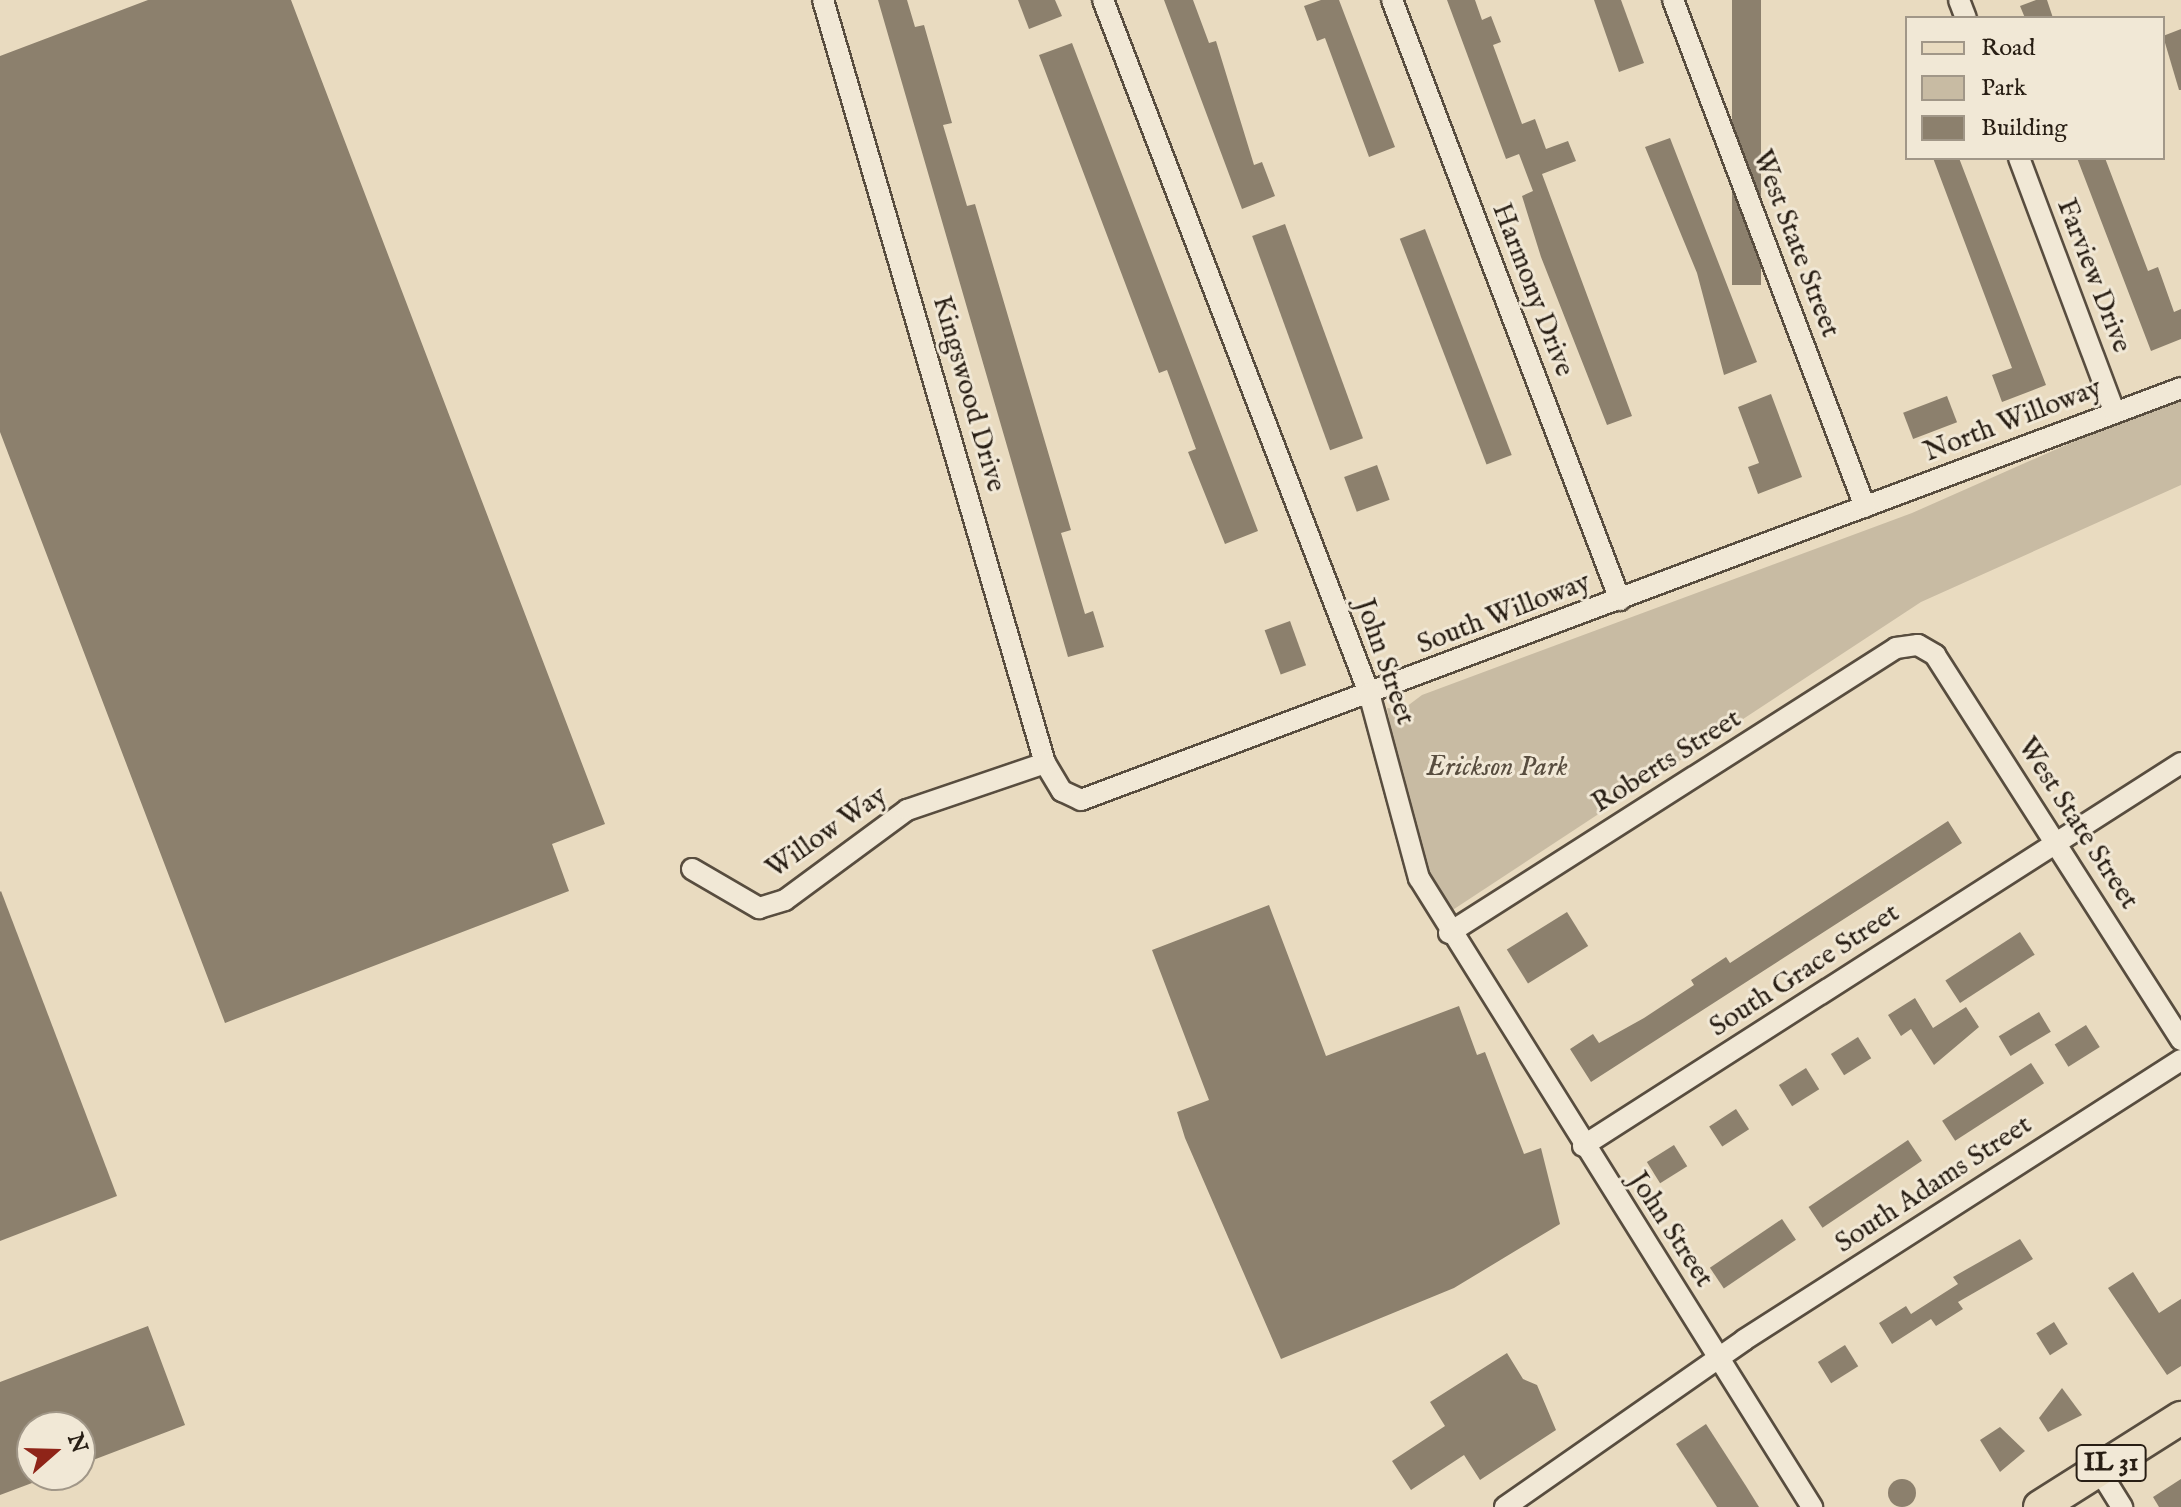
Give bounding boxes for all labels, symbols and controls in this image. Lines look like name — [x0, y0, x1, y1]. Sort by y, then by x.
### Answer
legend — [1905, 16, 2165, 160]
text: Road — [1981, 33, 2035, 64]
text: Park — [1981, 73, 2027, 104]
text: Building — [1981, 113, 2067, 144]
street label: West State Street — [1744, 146, 1846, 342]
street label: Farview Drive — [2048, 194, 2138, 358]
street label: Harmony Drive — [1484, 199, 1580, 381]
street label: Kingswood Drive — [924, 292, 1012, 496]
street label: North Willoway — [1919, 372, 2107, 470]
street label: South Willoway — [1413, 566, 1595, 662]
street label: John Street — [1347, 595, 1421, 729]
street label: Roberts Street — [1586, 703, 1748, 821]
street label: West State Street — [2009, 732, 2145, 916]
park label: Erickson Park — [1426, 751, 1568, 785]
street label: Willow Way — [760, 779, 894, 887]
street label: South Grace Street — [1704, 897, 1906, 1045]
street label: South Adams Street — [1829, 1109, 2039, 1261]
street label: John Street — [1620, 1166, 1720, 1294]
north arrow — [16, 1411, 96, 1491]
text: N — [60, 1430, 93, 1457]
road number: IL 31 — [2075, 1441, 2147, 1485]

